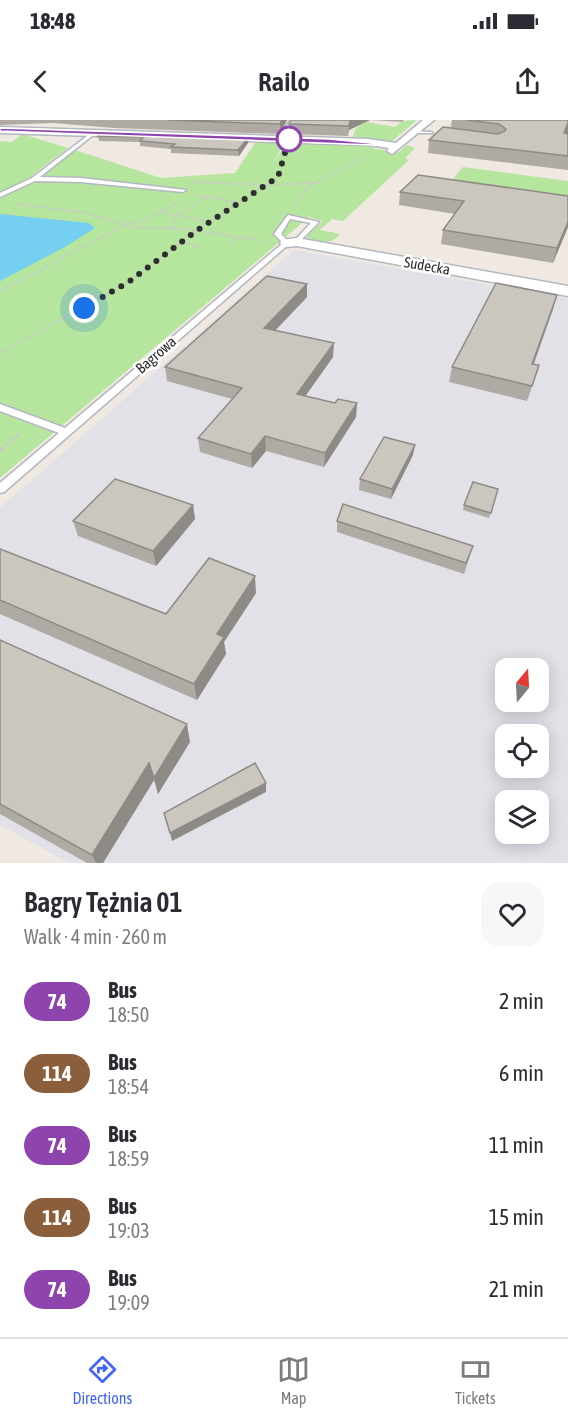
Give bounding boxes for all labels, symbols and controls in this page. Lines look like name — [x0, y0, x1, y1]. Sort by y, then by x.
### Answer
text: 18:48 — [30, 8, 75, 34]
icon: back — [24, 65, 57, 98]
icon: share — [511, 65, 544, 98]
text: Railo — [258, 66, 310, 97]
unlabelled marker — [276, 126, 302, 152]
street label: Sudecka — [403, 253, 451, 278]
your location — [69, 293, 99, 323]
street label: Bagrowa — [132, 333, 179, 377]
north arrow — [495, 658, 549, 712]
map controls — [495, 658, 549, 844]
button: locate — [495, 724, 549, 778]
button: layers — [495, 790, 549, 844]
button: heart — [481, 883, 544, 946]
text: Bagry Tężnia 01 — [24, 886, 183, 918]
text: Walk · 4 min · 260 m — [24, 925, 167, 948]
text: Bus — [108, 977, 137, 1003]
text: 2 min — [499, 988, 544, 1014]
text: 74 — [47, 989, 67, 1013]
text: 18:50 — [108, 1003, 149, 1026]
text: Bus — [108, 1049, 137, 1075]
text: 6 min — [499, 1060, 544, 1086]
text: 114 — [42, 1061, 72, 1085]
text: 18:54 — [108, 1075, 149, 1098]
text: Bus — [108, 1121, 137, 1147]
text: 11 min — [489, 1132, 544, 1158]
text: 74 — [47, 1133, 67, 1157]
text: 18:59 — [108, 1147, 149, 1170]
text: Bus — [108, 1193, 137, 1219]
text: 15 min — [489, 1204, 544, 1230]
text: 114 — [42, 1205, 72, 1229]
text: 19:03 — [108, 1219, 150, 1242]
text: Bus — [108, 1265, 137, 1291]
text: 21 min — [489, 1276, 544, 1302]
text: 74 — [47, 1277, 67, 1301]
text: 19:09 — [108, 1291, 150, 1314]
tab: Directions — [72, 1353, 132, 1407]
tab: Map — [277, 1353, 310, 1407]
tab: Tickets — [455, 1353, 496, 1407]

